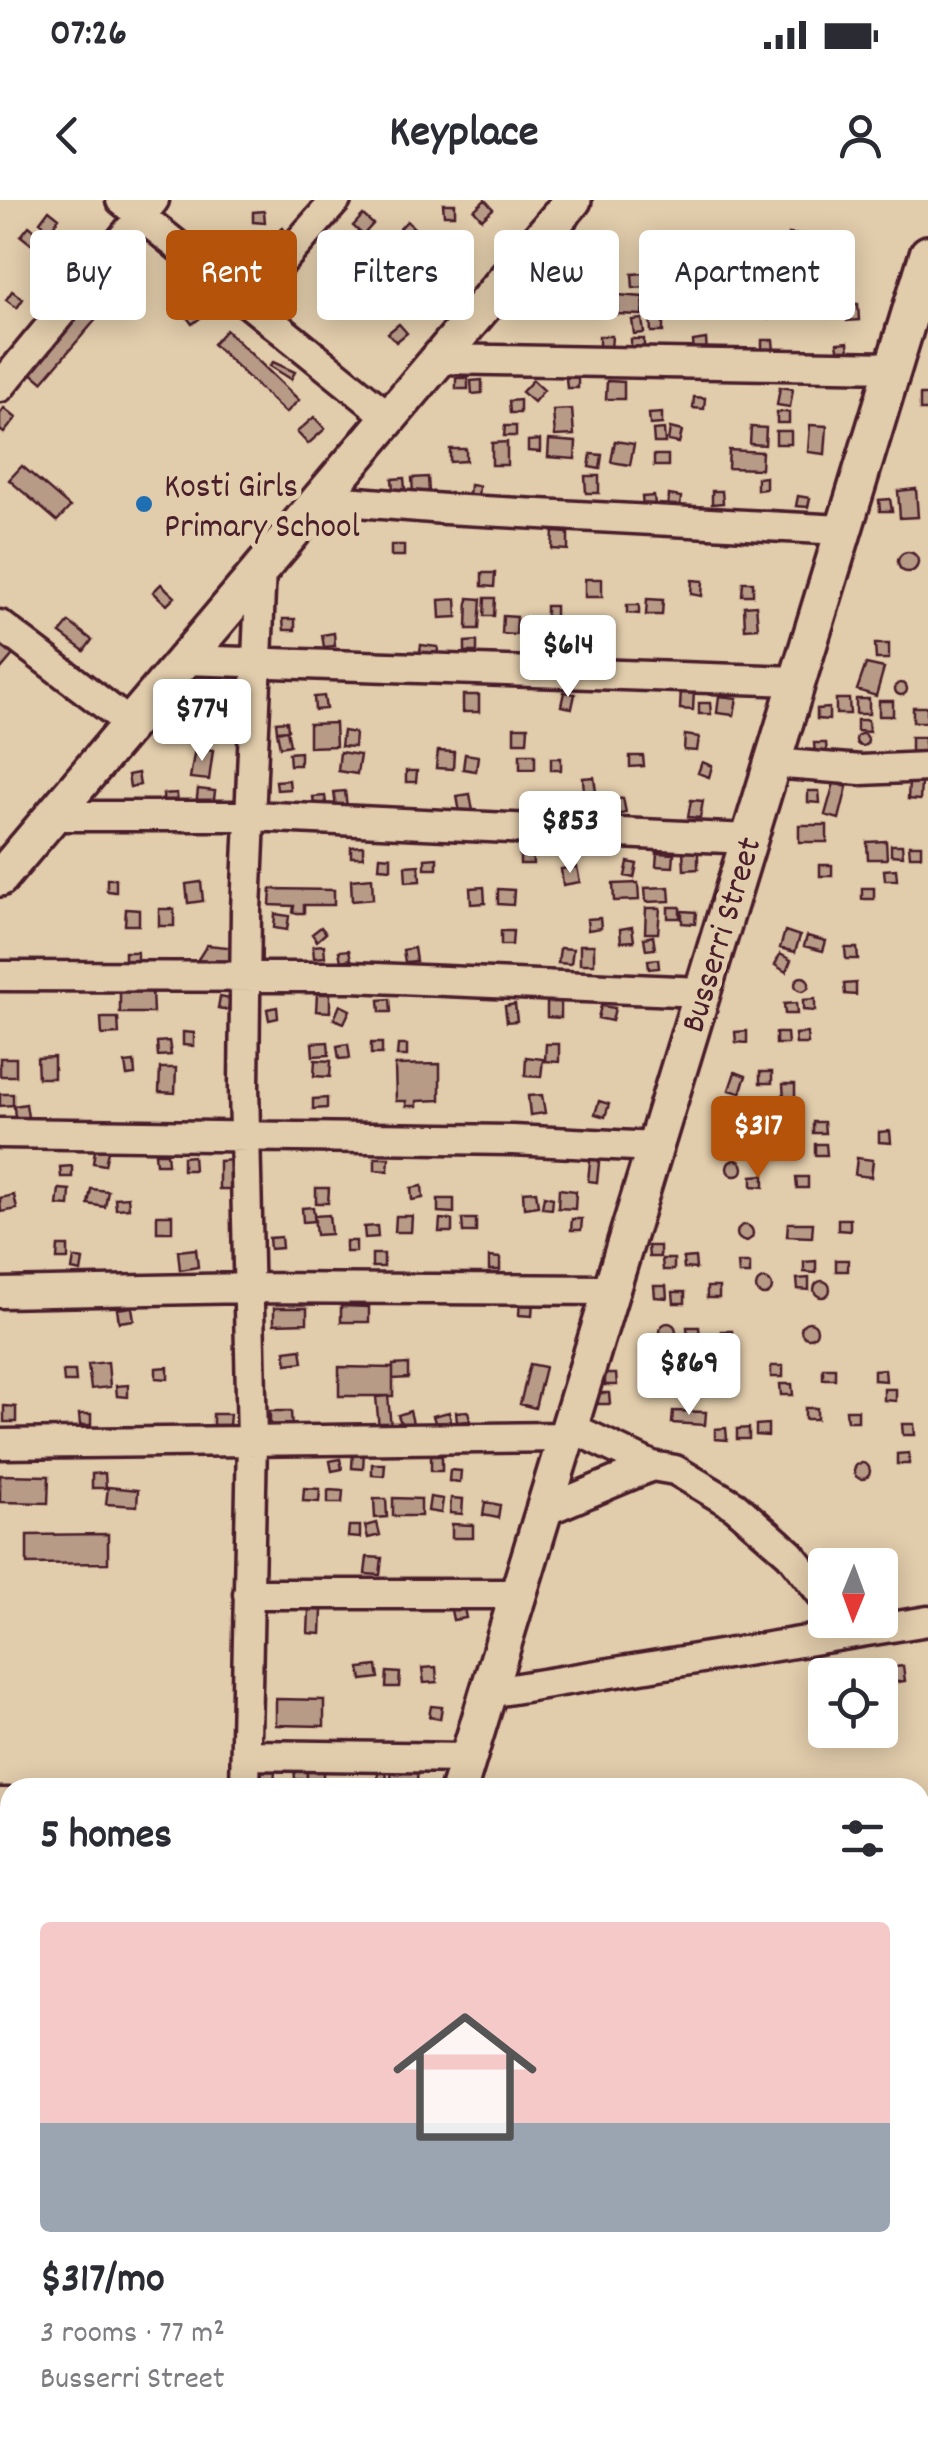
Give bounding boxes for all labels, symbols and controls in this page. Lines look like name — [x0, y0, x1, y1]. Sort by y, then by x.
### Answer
text: 07:26 — [50, 8, 127, 63]
text: Keyplace — [389, 103, 539, 167]
icon: back — [40, 108, 95, 163]
icon: person — [833, 108, 888, 163]
chip: Buy — [30, 230, 146, 320]
chip: Rent — [166, 230, 297, 320]
chip: Filters — [317, 230, 474, 320]
chip: New — [494, 230, 619, 320]
chip: Apartment — [639, 230, 855, 320]
place label: Kosti Girls Primary School — [164, 464, 360, 554]
marker: Kosti Girls Primary School — [133, 493, 155, 515]
pin: $614 — [509, 615, 627, 700]
text: $614 — [542, 624, 594, 670]
pin: $774 — [143, 679, 261, 764]
text: $774 — [175, 688, 229, 734]
pin: $853 — [511, 791, 629, 876]
text: $853 — [541, 800, 599, 846]
street label: Busserri Street — [670, 831, 777, 1039]
pin: $317 — [699, 1096, 817, 1181]
text: $317 — [733, 1105, 783, 1151]
pin: $869 — [630, 1333, 748, 1418]
text: $869 — [659, 1342, 719, 1388]
north arrow — [808, 1548, 898, 1638]
map controls — [808, 1548, 898, 1748]
button: locate — [808, 1658, 898, 1748]
text: 5 homes — [40, 1808, 172, 1868]
icon: filters — [835, 1811, 890, 1866]
icon: home — [375, 1987, 555, 2167]
text: $317/mo — [40, 2252, 165, 2312]
text: 3 rooms · 77 m² — [40, 2312, 225, 2358]
text: Busserri Street — [40, 2358, 225, 2404]

